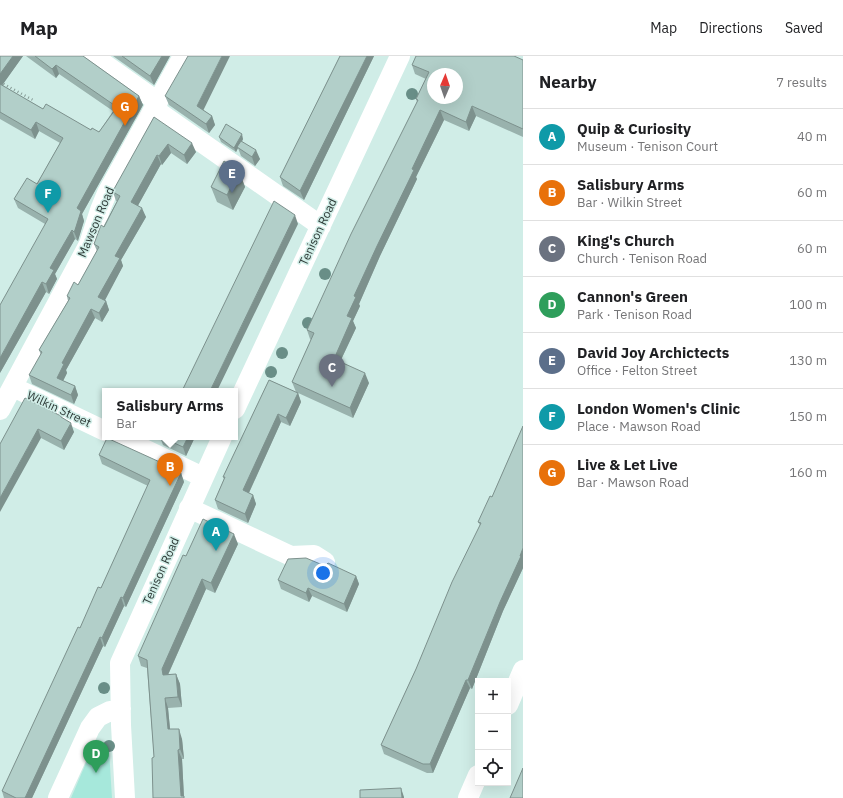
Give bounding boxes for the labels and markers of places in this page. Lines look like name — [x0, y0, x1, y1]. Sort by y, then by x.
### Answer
pin: G — [112, 93, 138, 126]
pin: E — [219, 160, 245, 193]
pin: F — [35, 180, 61, 213]
pin: C — [319, 354, 345, 387]
pin: B — [157, 453, 183, 486]
pin: A — [203, 518, 229, 551]
pin: D — [83, 740, 109, 773]

